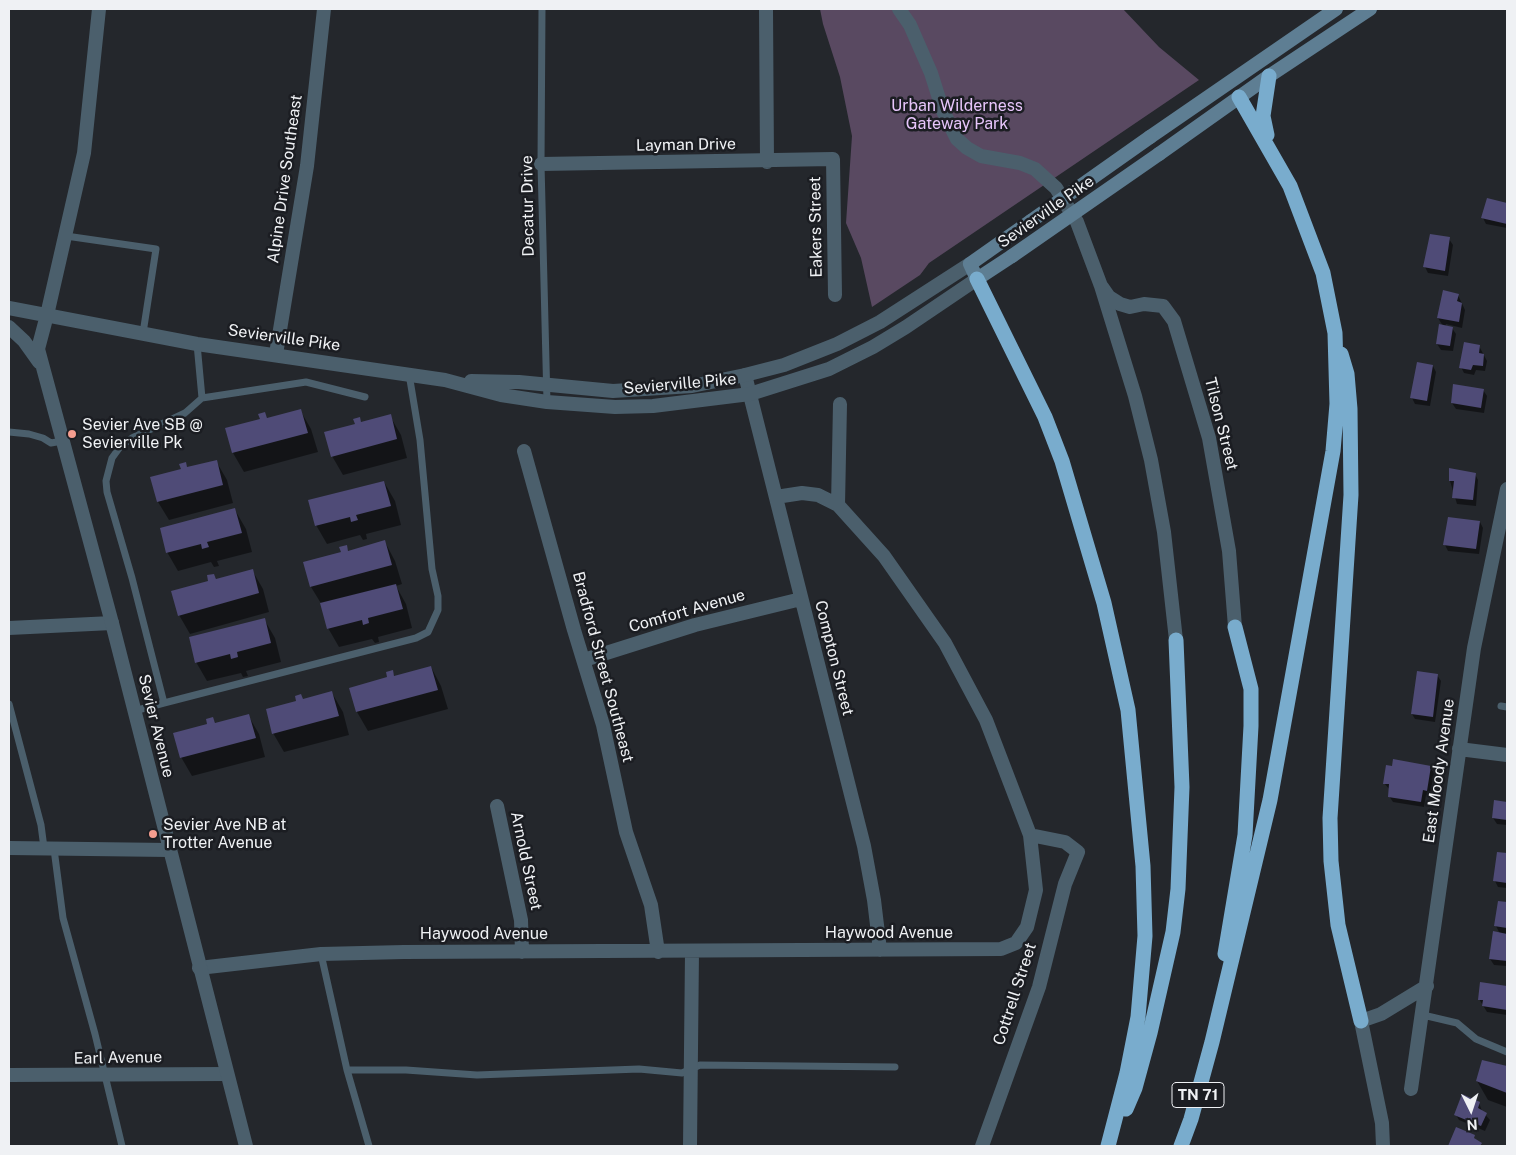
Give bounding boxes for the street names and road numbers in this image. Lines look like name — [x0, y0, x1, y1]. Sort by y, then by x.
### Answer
street label: Alpine Drive Southeast — [264, 93, 306, 265]
street label: Layman Drive — [636, 135, 736, 155]
street label: Decatur Drive — [518, 155, 538, 257]
street label: Sevierville Pike — [994, 172, 1098, 252]
street label: Eakers Street — [806, 176, 826, 278]
street label: Sevierville Pike — [227, 321, 341, 355]
street label: Sevierville Pike — [623, 370, 737, 398]
street label: Tilson Street — [1200, 376, 1242, 472]
street label: Bradford Street Southeast — [568, 569, 638, 765]
street label: Comfort Avenue — [627, 585, 747, 637]
street label: Compton Street — [810, 598, 858, 718]
street label: Sevier Avenue — [134, 672, 178, 780]
street label: East Moody Avenue — [1419, 698, 1459, 844]
street label: Arnold Street — [506, 810, 546, 912]
street label: Haywood Avenue — [825, 923, 953, 943]
street label: Haywood Avenue — [420, 924, 548, 944]
street label: Cottrell Street — [989, 940, 1041, 1048]
street label: Earl Avenue — [74, 1048, 162, 1068]
road number: TN 71 — [1172, 1082, 1224, 1108]

